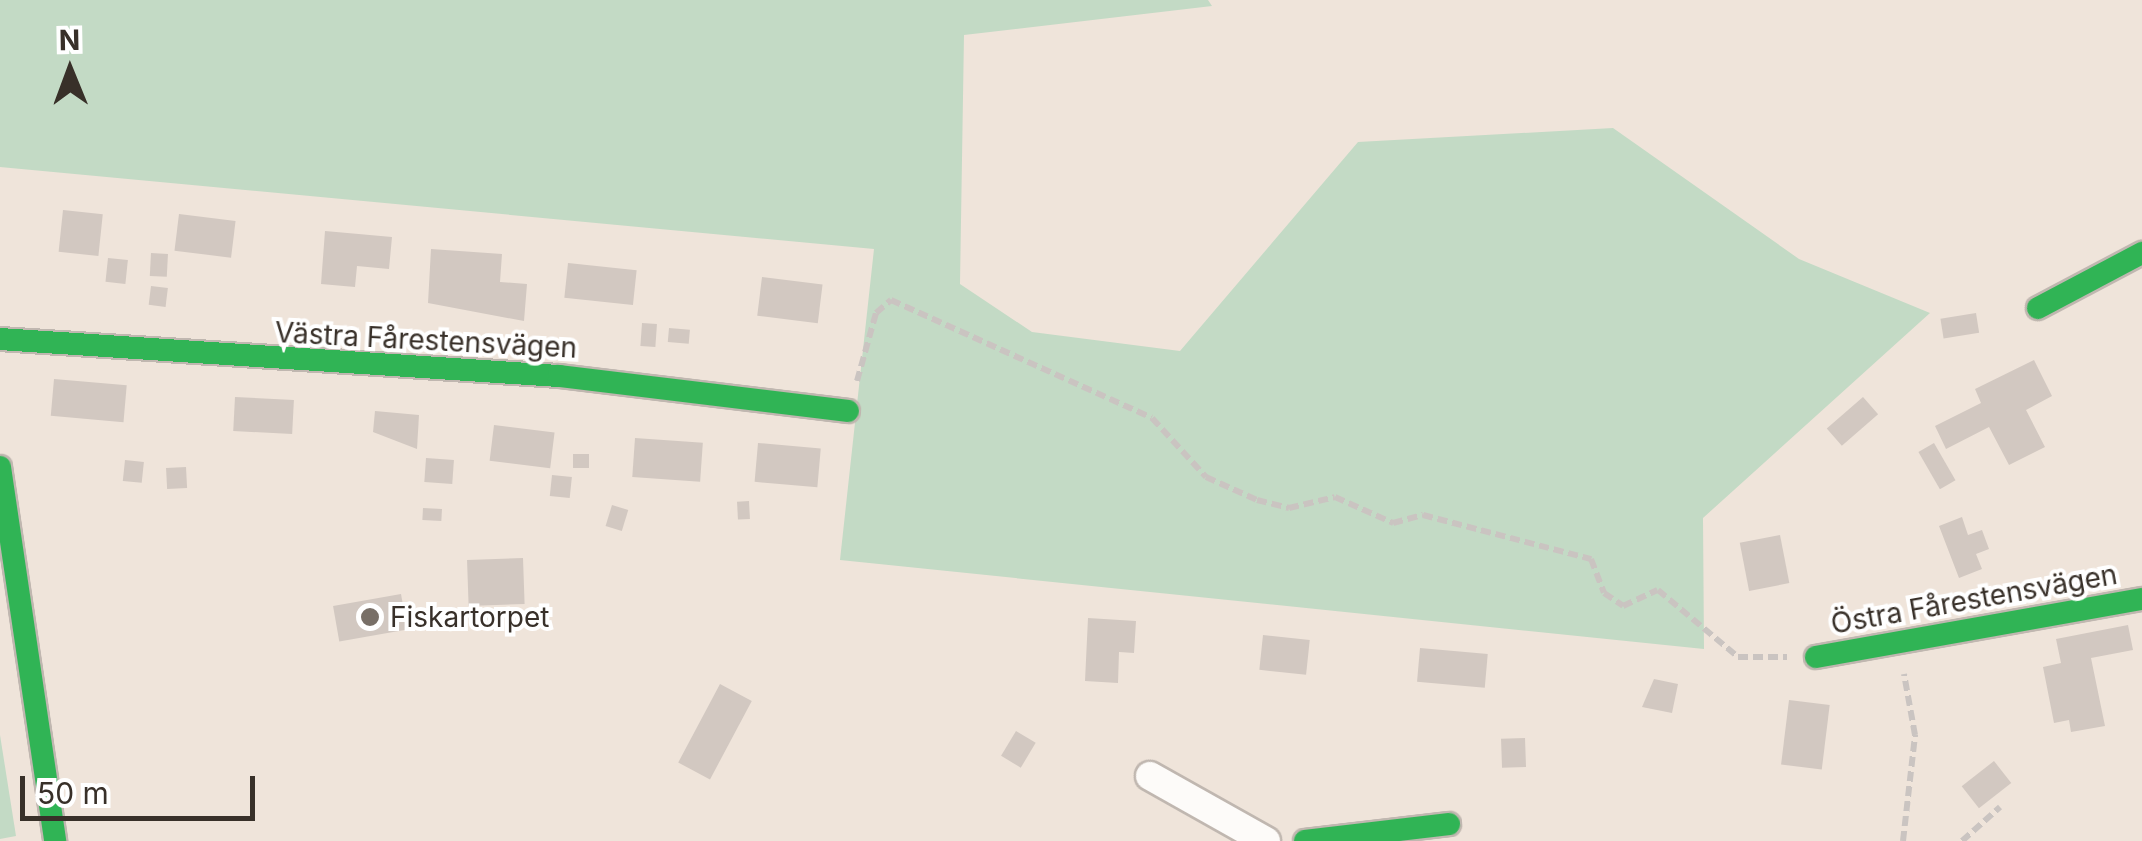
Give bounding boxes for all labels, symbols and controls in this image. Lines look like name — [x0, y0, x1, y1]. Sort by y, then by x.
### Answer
north arrow — [20, 20, 120, 120]
text: N — [59, 23, 80, 57]
street label: Västra Fårestensvägen — [274, 315, 578, 365]
street label: Östra Fårestensvägen — [1828, 557, 2120, 641]
place label: Fiskartorpet — [390, 600, 549, 634]
marker: Fiskartorpet — [359, 606, 381, 628]
scale bar — [25, 756, 260, 818]
text: 50 m — [37, 775, 109, 811]

